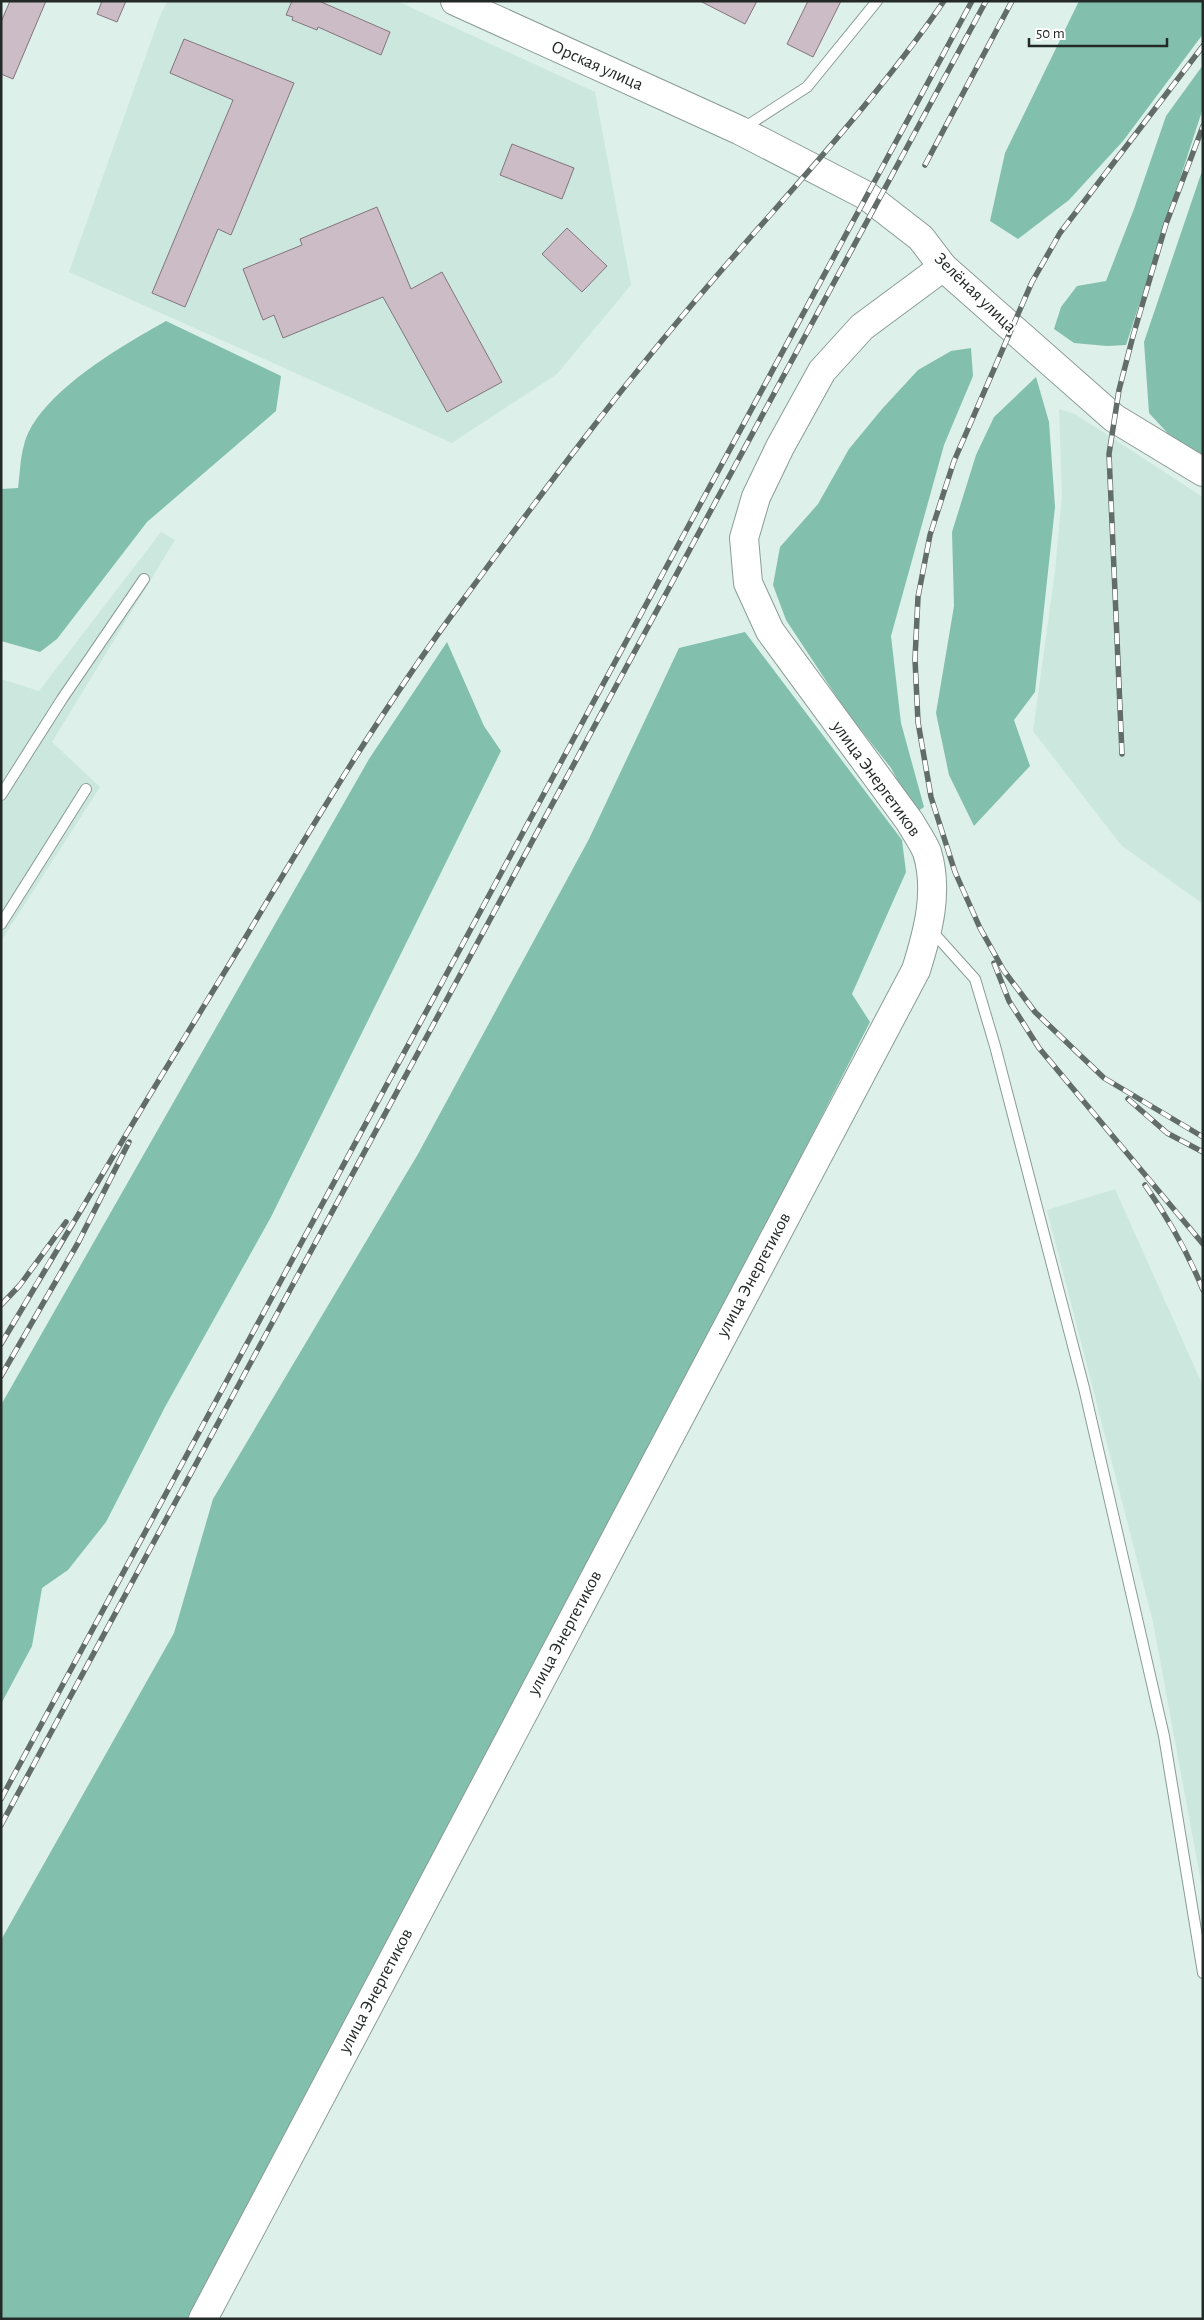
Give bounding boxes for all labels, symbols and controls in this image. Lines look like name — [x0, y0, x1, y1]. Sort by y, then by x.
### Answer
scale bar — [1029, 15, 1166, 47]
text: 50 m — [1036, 26, 1065, 41]
street label: Орская улица — [548, 38, 646, 94]
street label: Зелёная улица — [931, 250, 1019, 336]
street label: улица Энергетиков — [828, 717, 924, 840]
street label: улица Энергетиков — [713, 1210, 794, 1341]
street label: улица Энергетиков — [524, 1568, 605, 1699]
street label: улица Энергетиков — [335, 1926, 416, 2057]

